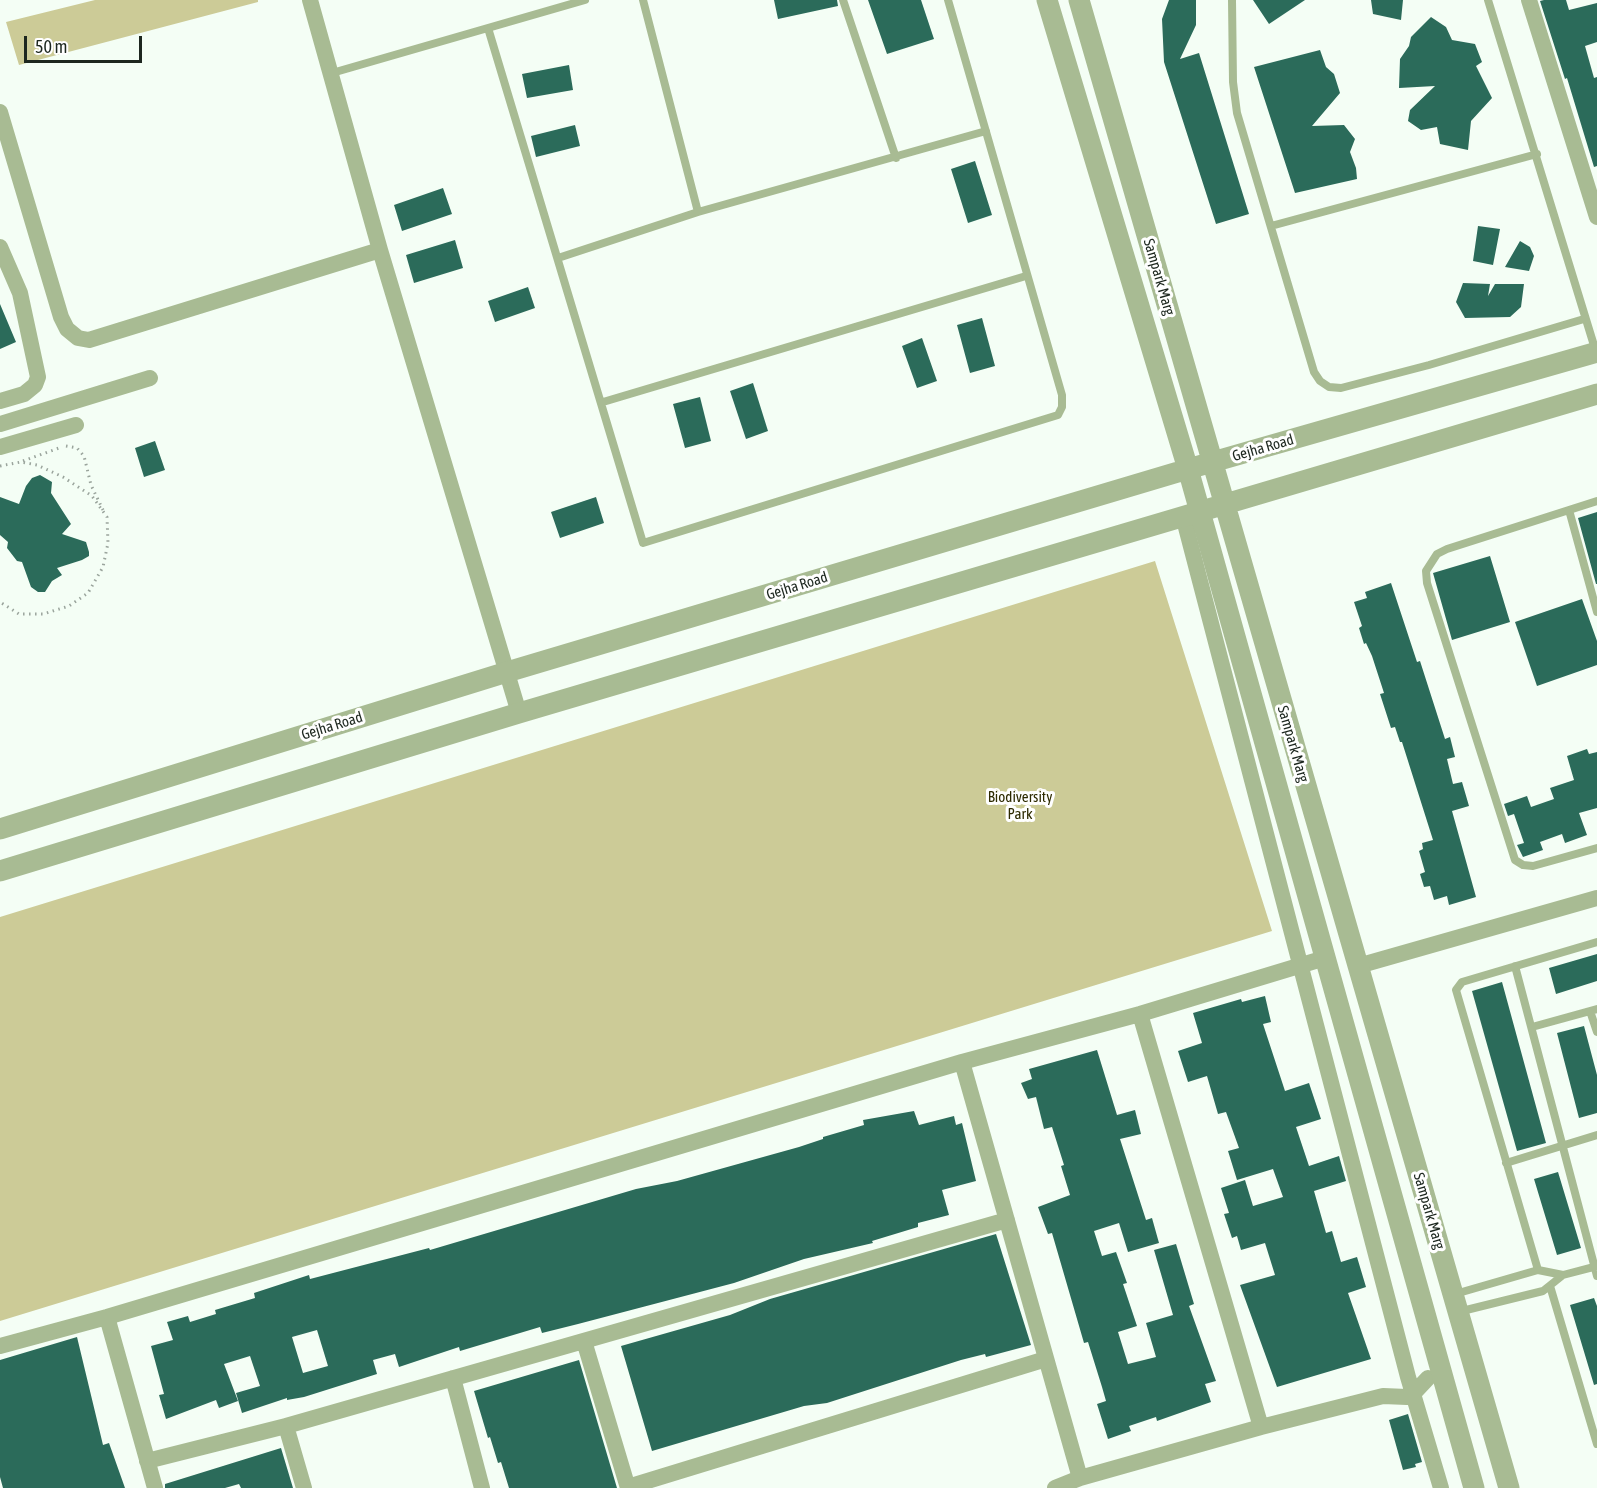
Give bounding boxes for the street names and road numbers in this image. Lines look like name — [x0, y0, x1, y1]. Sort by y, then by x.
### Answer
street label: Sampark Marg — [1140, 237, 1178, 317]
street label: Gejha Road — [1230, 431, 1296, 465]
street label: Gejha Road — [764, 568, 830, 604]
street label: Sampark Marg — [1274, 704, 1312, 784]
street label: Gejha Road — [299, 708, 365, 744]
street label: Sampark Marg — [1410, 1171, 1448, 1251]

